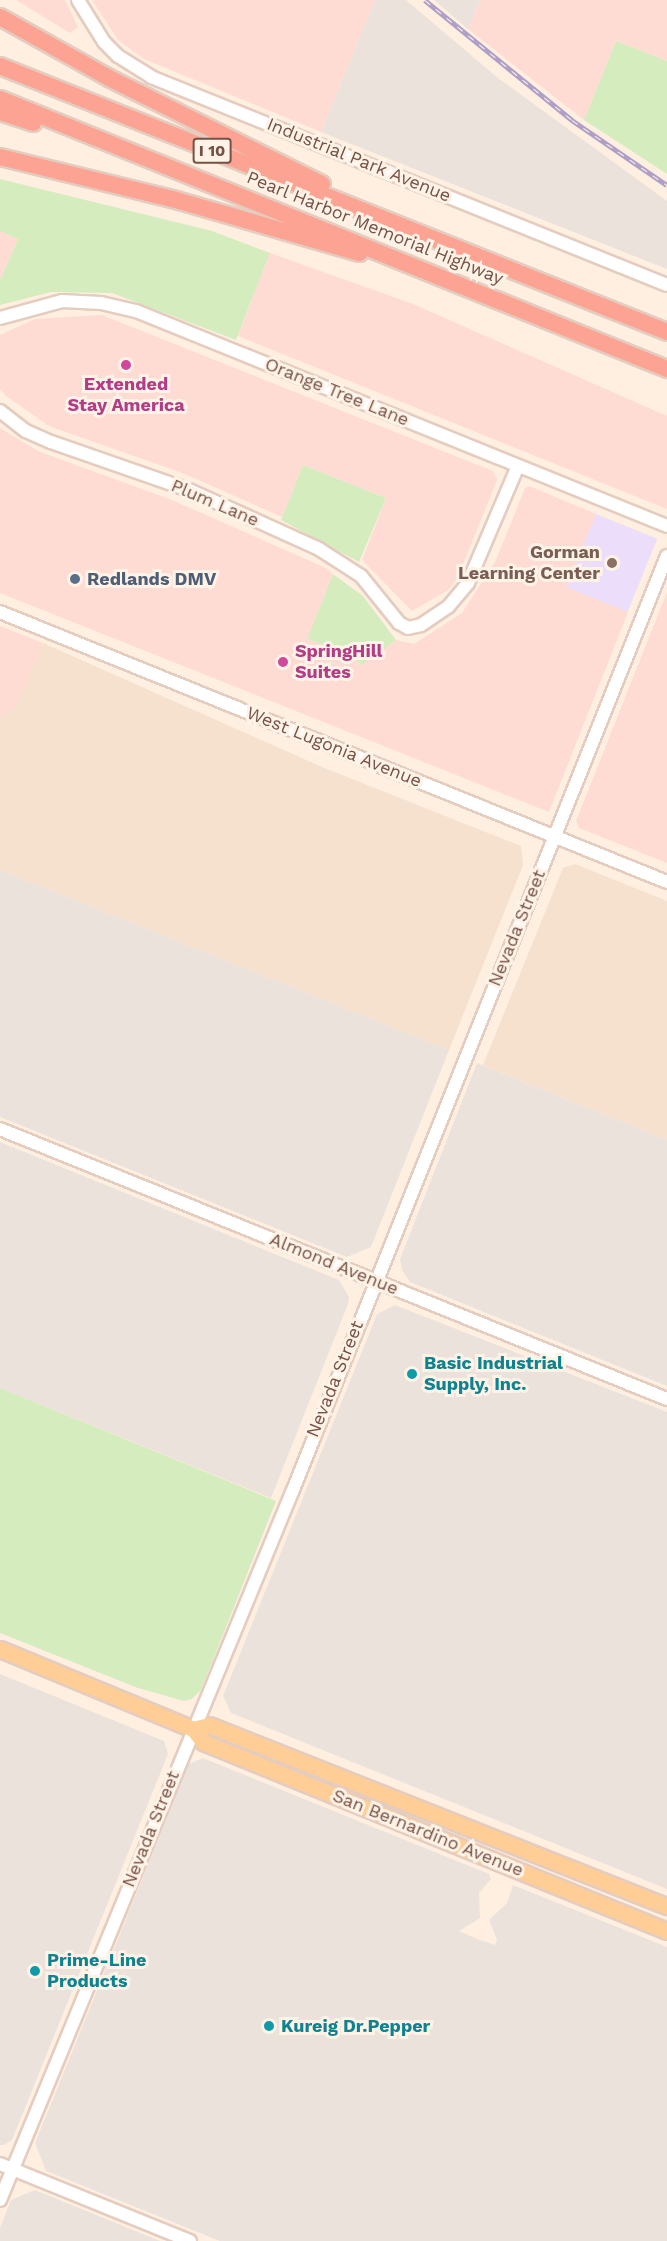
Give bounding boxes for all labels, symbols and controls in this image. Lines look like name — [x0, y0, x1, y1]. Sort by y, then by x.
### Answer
street label: Industrial Park Avenue — [263, 113, 455, 207]
road number: I 10 — [192, 138, 232, 164]
street label: Pearl Harbor Memorial Highway — [243, 166, 507, 290]
street label: Orange Tree Lane — [262, 353, 412, 431]
marker: Extended Stay America — [119, 358, 133, 372]
place label: Extended Stay America — [67, 374, 185, 416]
street label: Plum Lane — [168, 475, 262, 531]
place label: Gorman Learning Center — [458, 542, 600, 584]
marker: Gorman Learning Center — [605, 556, 619, 570]
place label: Redlands DMV — [87, 568, 216, 590]
marker: Redlands DMV — [68, 572, 82, 586]
place label: SpringHill Suites — [295, 641, 382, 684]
marker: SpringHill Suites — [276, 655, 290, 669]
street label: West Lugonia Avenue — [243, 702, 425, 792]
street label: Nevada Street — [484, 866, 550, 990]
street label: Almond Avenue — [266, 1228, 402, 1300]
street label: Nevada Street — [302, 1317, 368, 1441]
place label: Basic Industrial Supply, Inc. — [424, 1353, 563, 1396]
marker: Basic Industrial Supply, Inc. — [405, 1367, 419, 1381]
street label: Nevada Street — [118, 1767, 184, 1891]
street label: San Bernardino Avenue — [329, 1785, 527, 1881]
place label: Prime-Line Products — [47, 1950, 147, 1992]
marker: Prime-Line Products — [28, 1964, 42, 1978]
place label: Kureig Dr.Pepper — [281, 2015, 430, 2037]
marker: Kureig Dr.Pepper — [262, 2019, 276, 2033]

